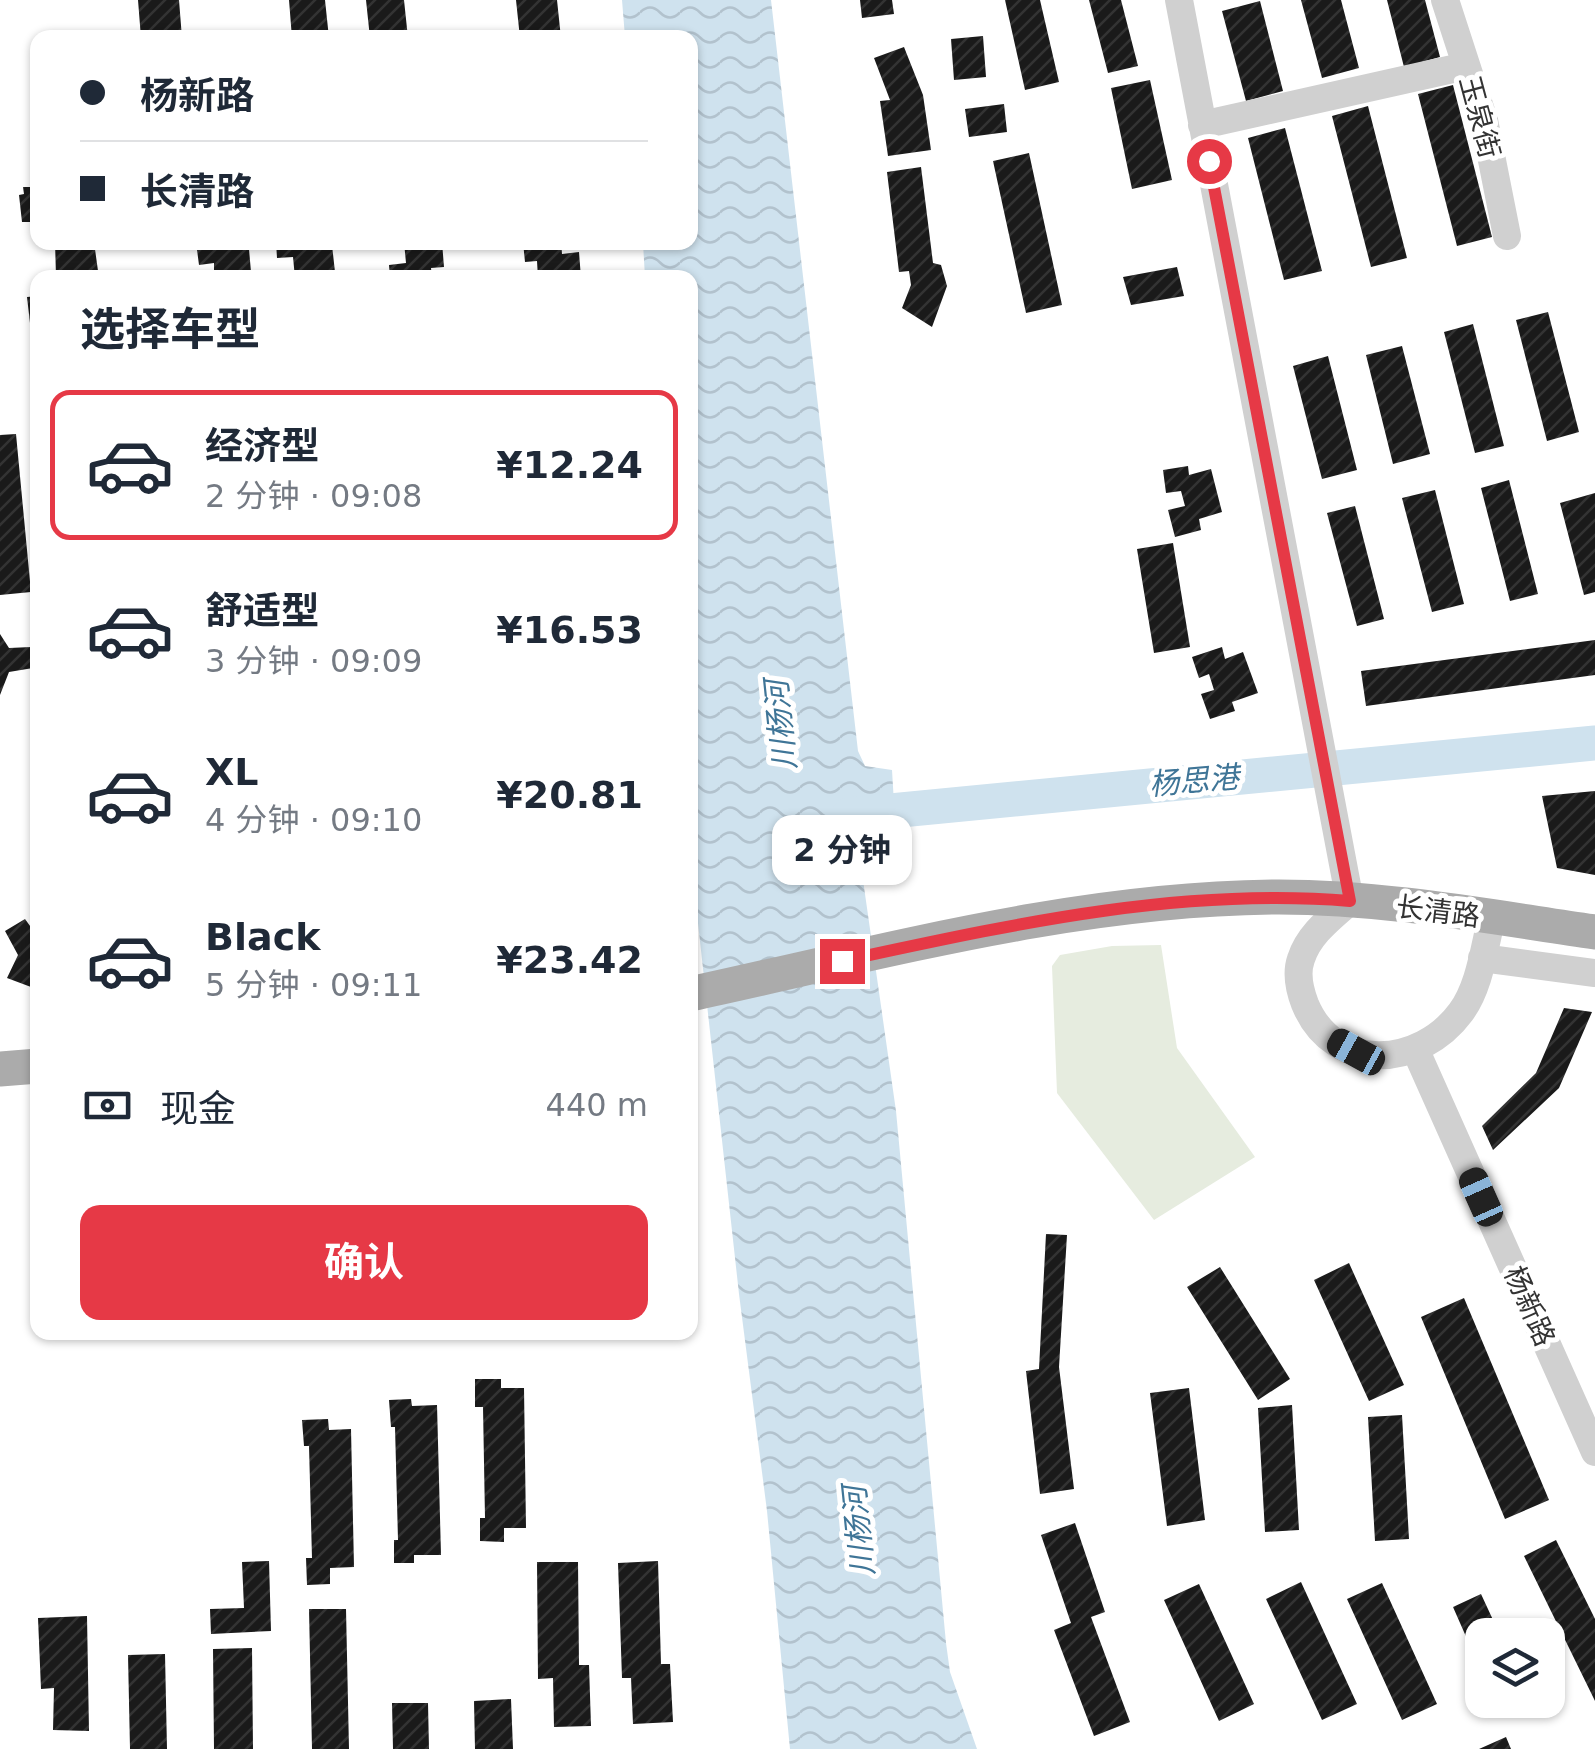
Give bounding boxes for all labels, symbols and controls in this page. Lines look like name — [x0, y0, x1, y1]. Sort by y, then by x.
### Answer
street label: 玉泉街 — [1453, 72, 1506, 162]
text: 杨新路 — [140, 74, 254, 118]
route start — [1187, 139, 1232, 184]
text: 长清路 — [140, 170, 254, 214]
text: 选择车型 — [80, 303, 260, 356]
icon: car — [85, 420, 175, 510]
text: 经济型 — [205, 424, 319, 468]
text: ¥12.24 — [496, 443, 643, 487]
text: 2 分钟 · 09:08 — [205, 477, 422, 515]
icon: car — [85, 585, 175, 675]
text: 舒适型 — [205, 589, 319, 633]
text: ¥16.53 — [496, 608, 643, 652]
text: 3 分钟 · 09:09 — [205, 642, 422, 680]
water label: 川杨河 — [758, 673, 803, 772]
icon: car — [85, 750, 175, 840]
text: XL — [205, 750, 259, 794]
water label: 杨思港 — [1148, 759, 1244, 802]
text: ¥20.81 — [496, 773, 643, 817]
text: 4 分钟 · 09:10 — [205, 801, 422, 839]
callout: 2 分钟 — [772, 816, 912, 886]
text: 2 分钟 — [793, 831, 891, 869]
street label: 长清路 — [1394, 890, 1482, 933]
icon: car — [85, 915, 175, 1005]
text: Black — [205, 915, 320, 959]
text: ¥23.42 — [496, 938, 643, 982]
route end — [820, 939, 865, 984]
text: 5 分钟 · 09:11 — [205, 966, 422, 1004]
car — [1322, 1024, 1390, 1080]
icon: cash — [80, 1078, 135, 1133]
text: 440 m — [546, 1086, 648, 1124]
text: 现金 — [160, 1087, 236, 1131]
car — [1455, 1163, 1507, 1231]
button: 确认 — [80, 1205, 648, 1320]
street label: 杨新路 — [1497, 1261, 1562, 1351]
water label: 川杨河 — [836, 1479, 881, 1578]
map controls — [1465, 1618, 1565, 1718]
button: layers — [1465, 1618, 1565, 1718]

